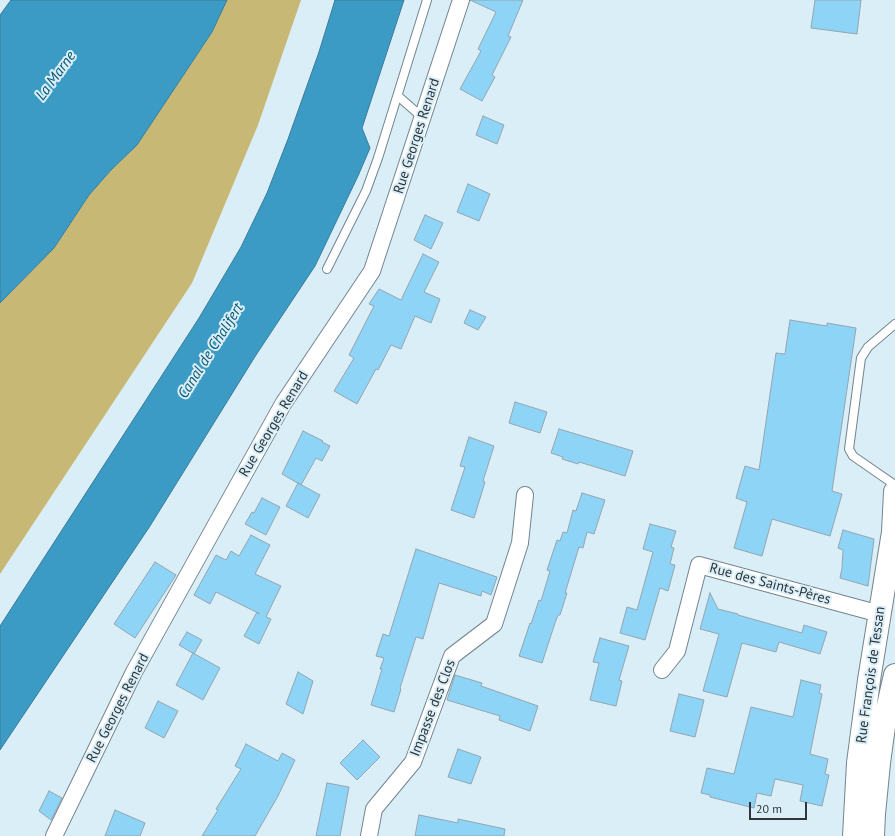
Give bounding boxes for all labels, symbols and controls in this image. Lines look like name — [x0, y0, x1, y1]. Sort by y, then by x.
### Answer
water label: La Marne — [32, 48, 80, 104]
street label: Rue Georges Renard — [390, 76, 444, 196]
water label: Canal de Chalifert — [175, 300, 247, 402]
street label: Rue Georges Renard — [236, 368, 312, 480]
street label: Rue des Saints-Pères — [708, 560, 832, 608]
street label: Rue François de Tessan — [853, 606, 889, 744]
street label: Rue Georges Renard — [83, 651, 153, 765]
street label: Impasse des Clos — [407, 657, 459, 759]
scale bar — [751, 794, 809, 820]
text: 20 m — [756, 801, 782, 816]

